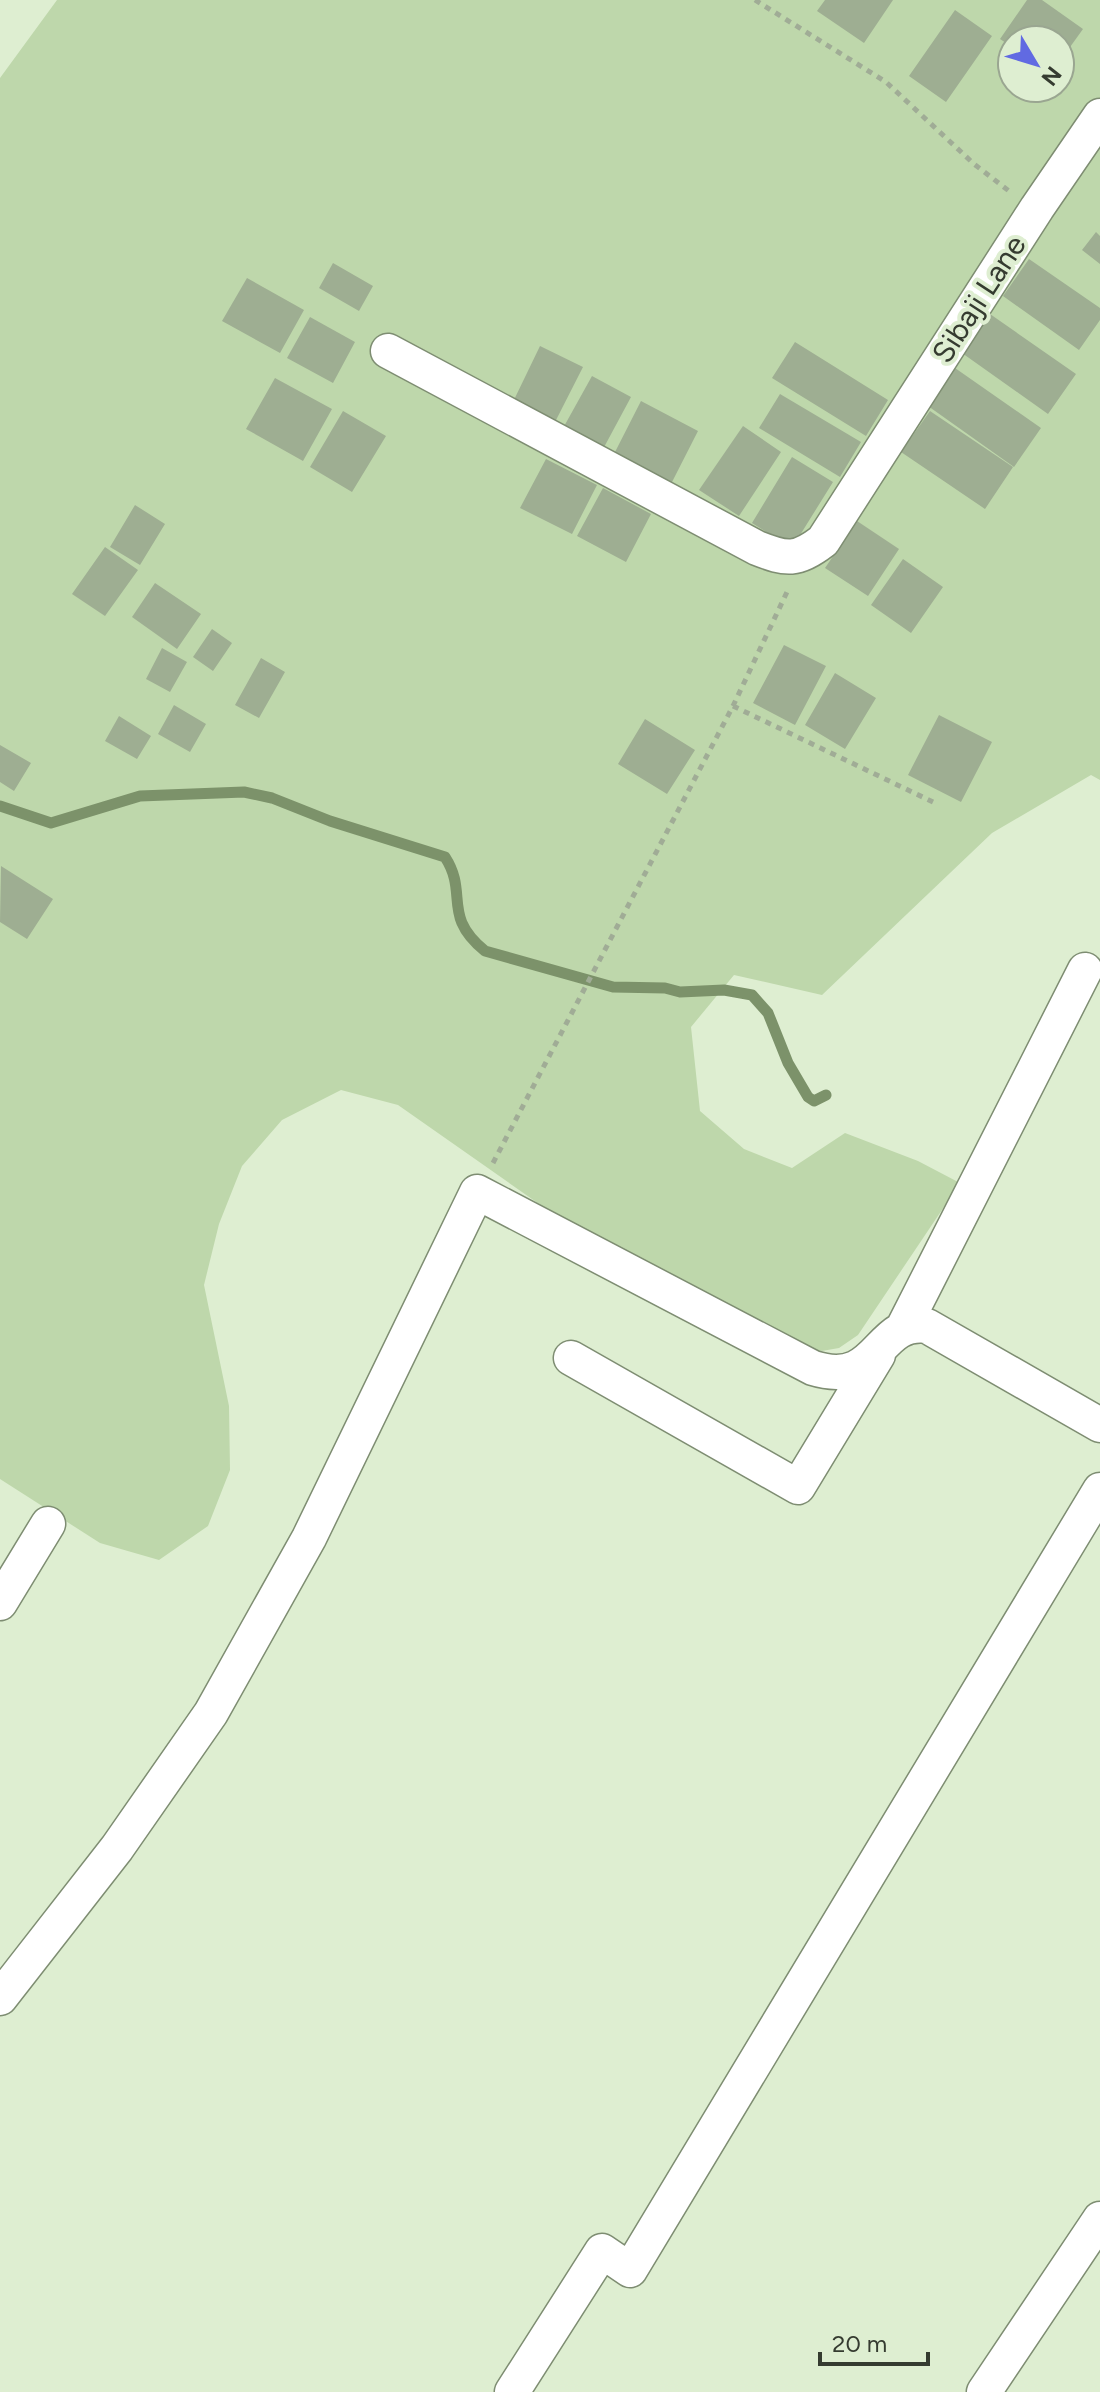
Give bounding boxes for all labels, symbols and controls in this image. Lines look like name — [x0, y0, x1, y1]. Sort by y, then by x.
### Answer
north arrow — [996, 24, 1076, 104]
text: N — [1035, 61, 1067, 91]
street label: Sibaji Lane — [924, 228, 1034, 369]
scale bar — [820, 2316, 928, 2366]
text: 20 m — [832, 2329, 887, 2358]

